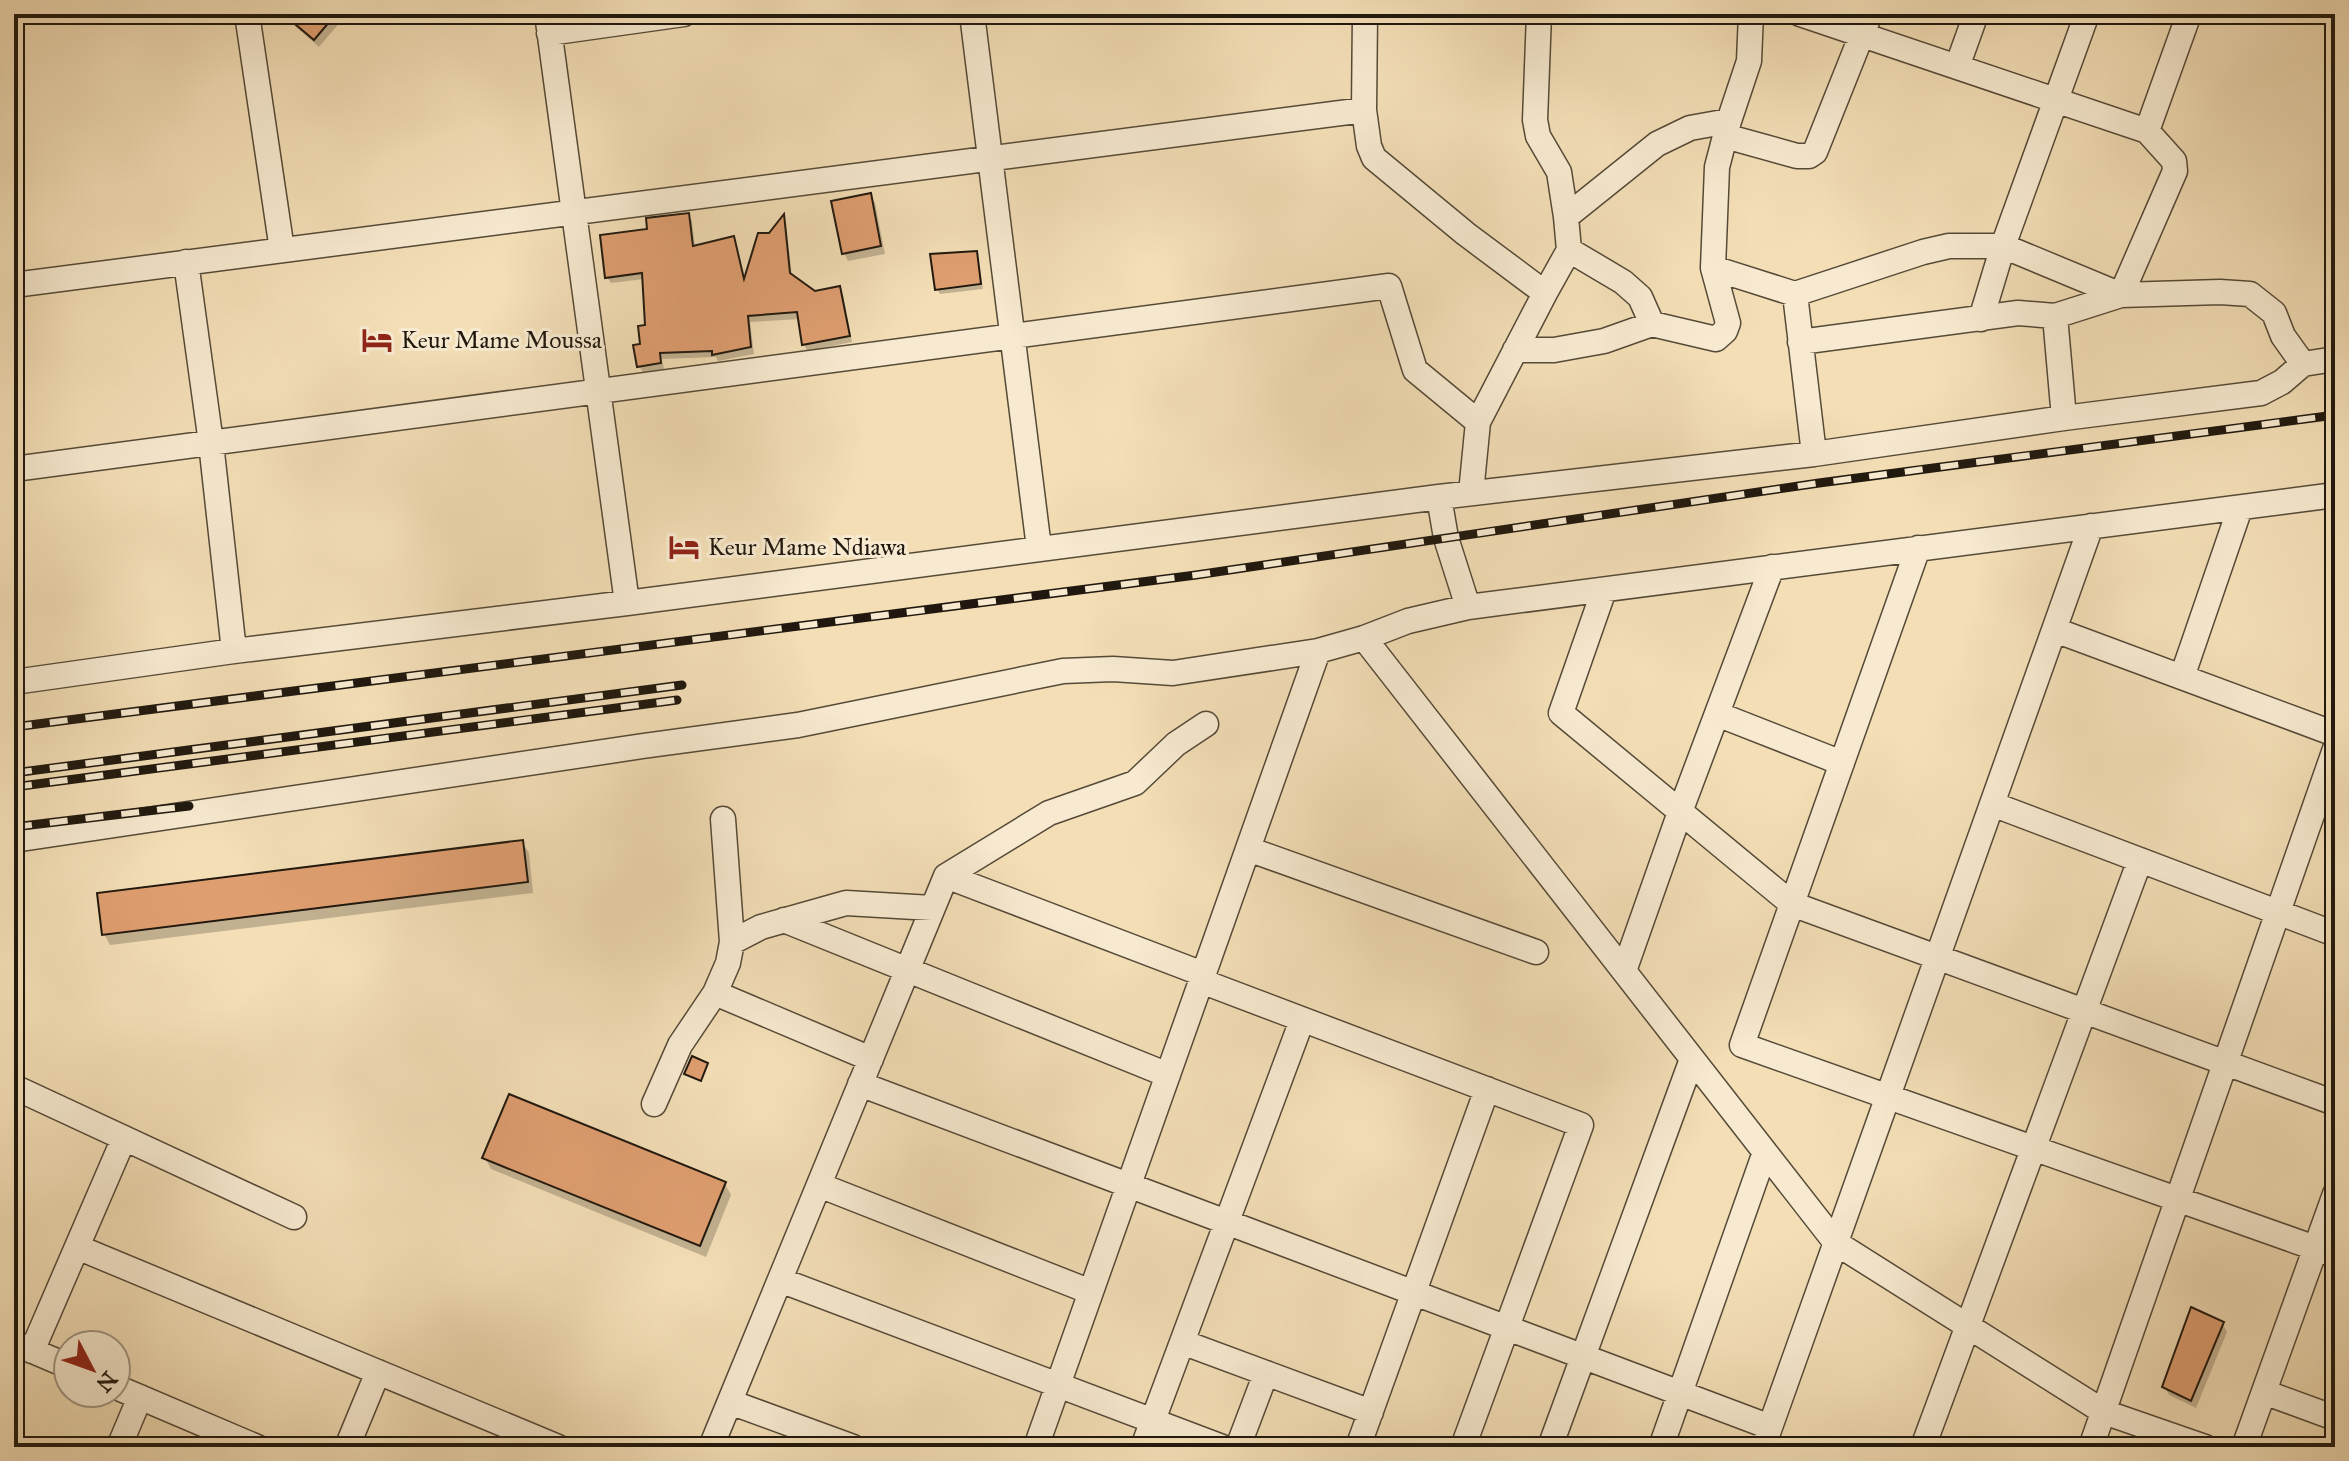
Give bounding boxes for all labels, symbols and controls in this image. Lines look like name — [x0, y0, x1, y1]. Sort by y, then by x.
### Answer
hotel icon: Keur Mame Moussa — [360, 323, 394, 357]
place label: Keur Mame Moussa — [401, 325, 603, 355]
hotel icon: Keur Mame Ndiawa — [667, 530, 701, 564]
place label: Keur Mame Ndiawa — [708, 532, 907, 562]
north arrow — [52, 1329, 132, 1409]
text: N — [90, 1366, 123, 1398]

